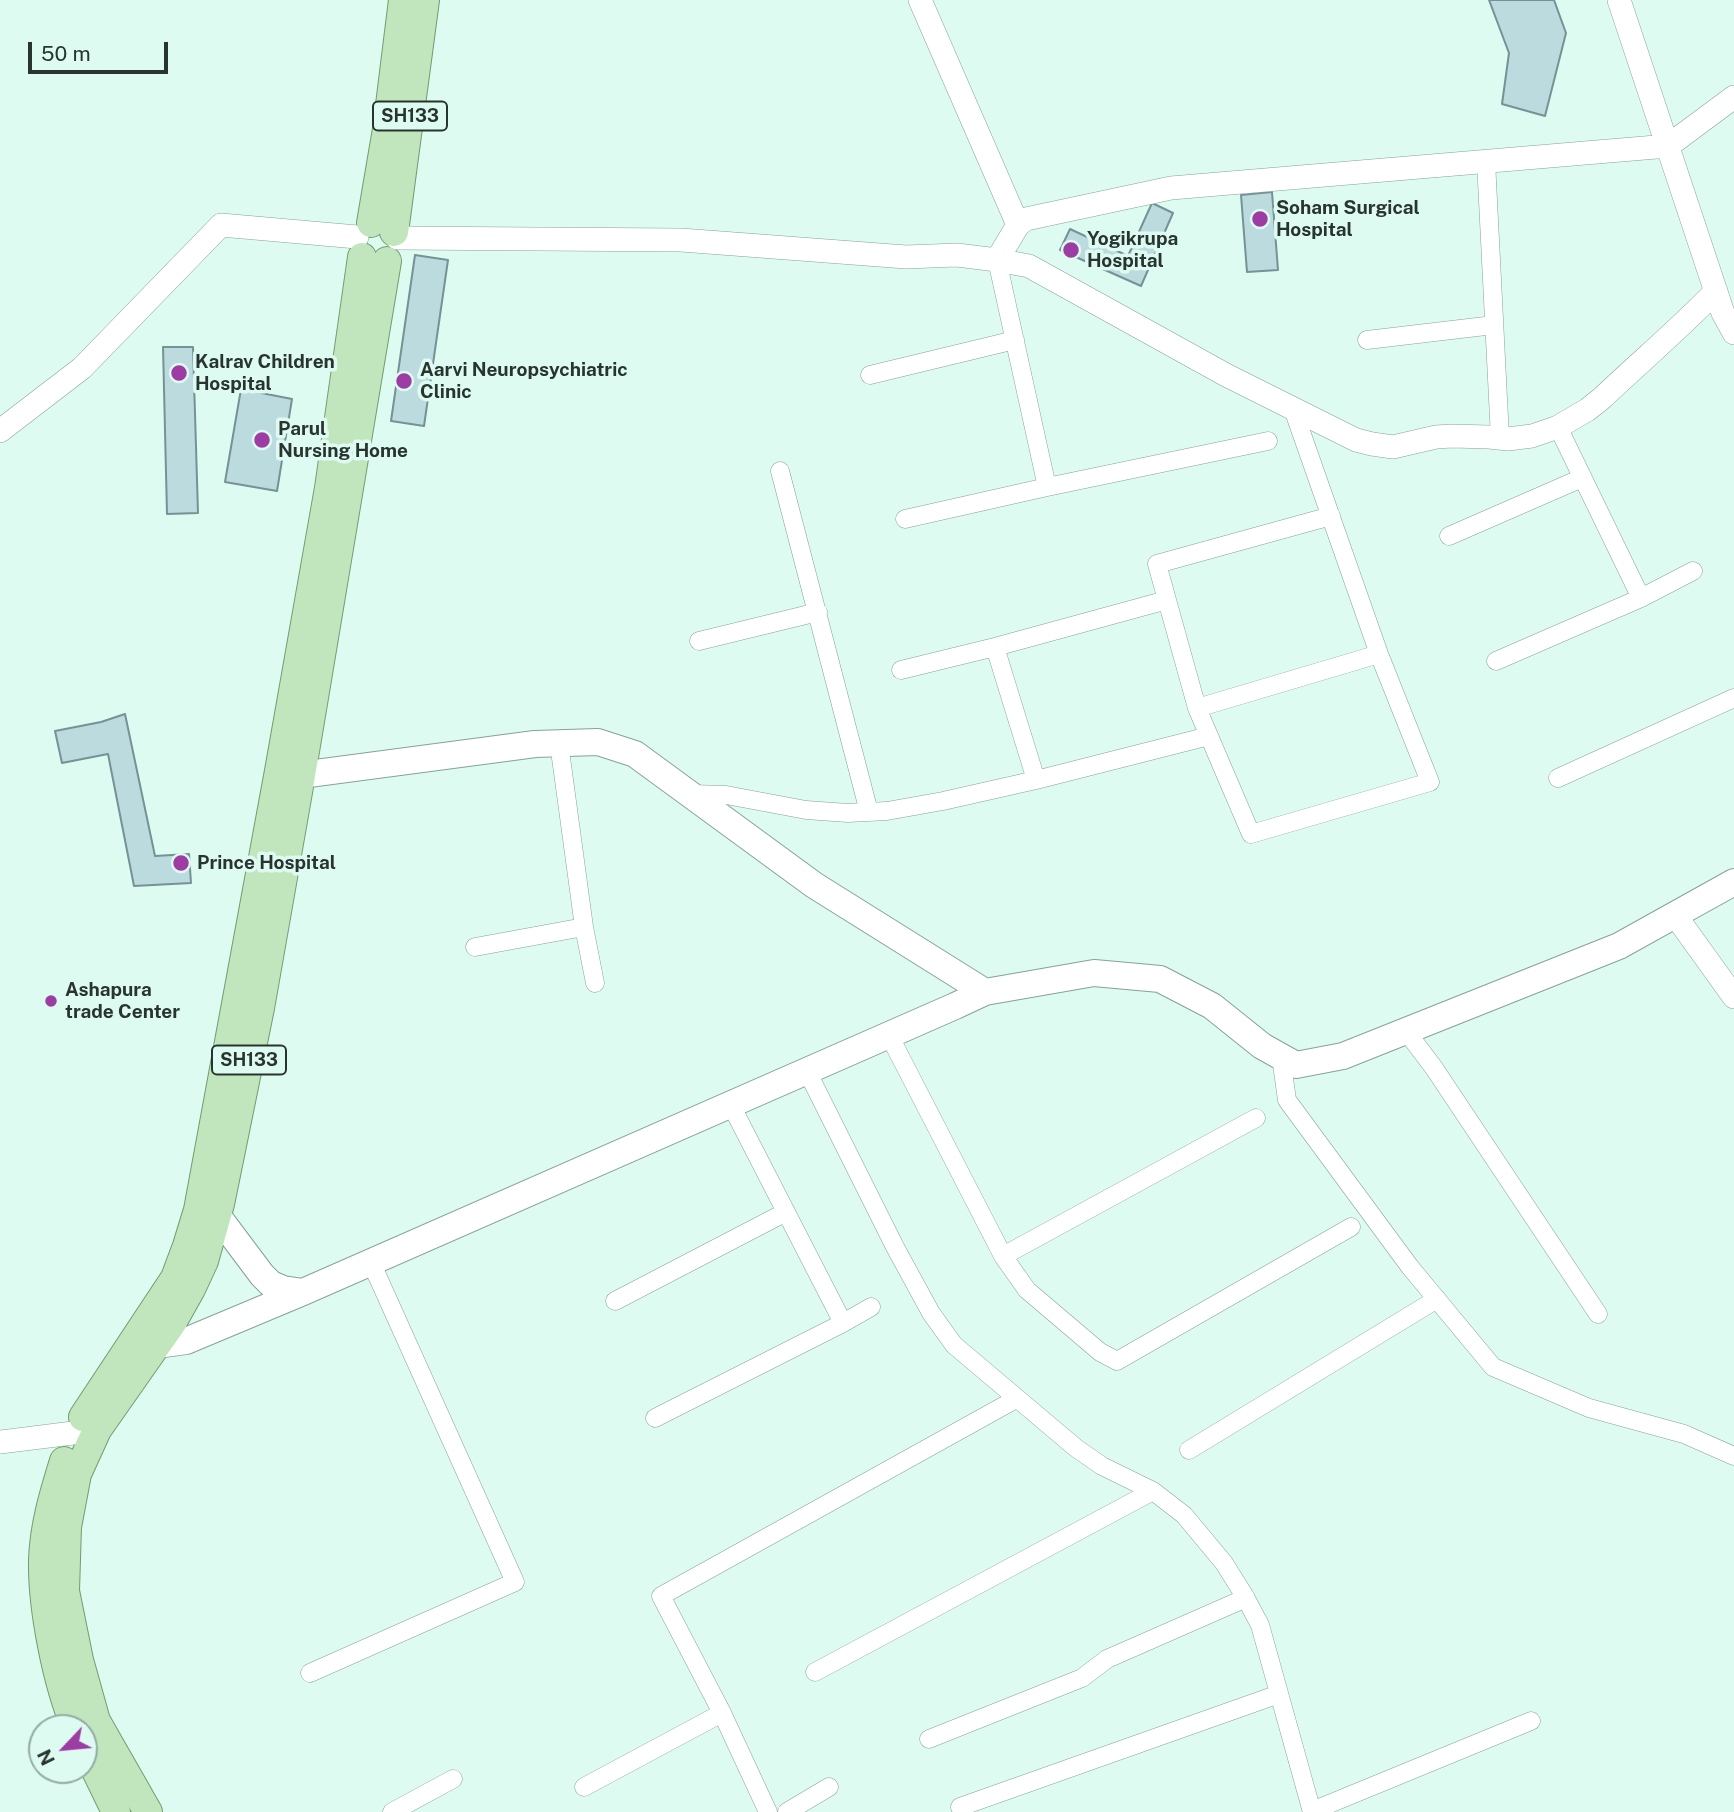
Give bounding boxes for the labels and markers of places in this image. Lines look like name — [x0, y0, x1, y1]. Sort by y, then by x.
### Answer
place label: Soham Surgical Hospital — [1276, 197, 1420, 241]
marker: Soham Surgical Hospital — [1250, 209, 1270, 229]
place label: Yogikrupa Hospital — [1087, 228, 1178, 272]
marker: Yogikrupa Hospital — [1061, 240, 1081, 260]
place label: Kalrav Children Hospital — [195, 351, 335, 395]
place label: Aarvi Neuropsychiatric Clinic — [420, 359, 628, 403]
marker: Kalrav Children Hospital — [169, 363, 189, 383]
marker: Aarvi Neuropsychiatric Clinic — [394, 371, 414, 391]
place label: Parul Nursing Home — [278, 418, 408, 462]
marker: Parul Nursing Home — [252, 430, 272, 450]
place label: Prince Hospital — [197, 852, 336, 874]
marker: Prince Hospital — [171, 853, 191, 873]
place label: Ashapura trade Center — [65, 979, 180, 1023]
marker: Ashapura trade Center — [43, 993, 59, 1009]

